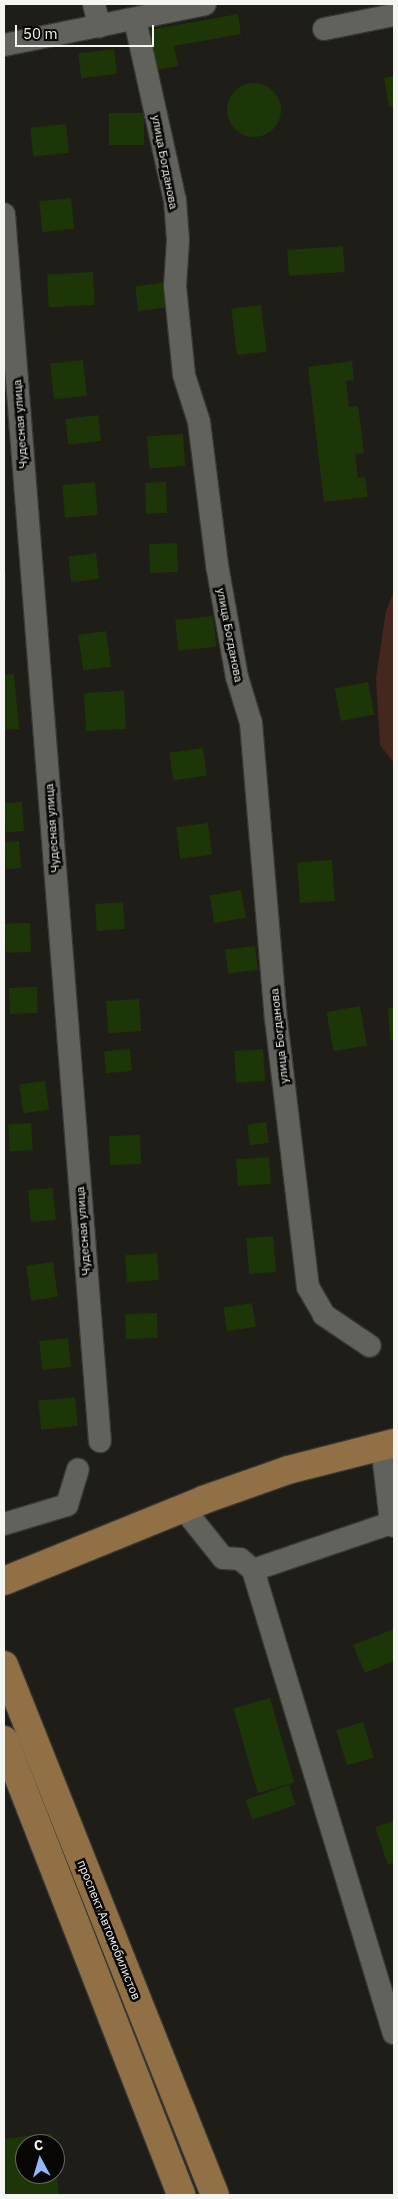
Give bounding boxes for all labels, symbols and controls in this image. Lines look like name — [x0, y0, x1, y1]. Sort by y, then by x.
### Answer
scale bar — [18, 15, 156, 47]
text: 50 m — [23, 24, 58, 43]
street label: улица Богданова — [149, 114, 181, 210]
street label: Чудесная улица — [10, 379, 30, 469]
street label: улица Богданова — [214, 587, 246, 683]
street label: Чудесная улица — [42, 783, 62, 873]
street label: улица Богданова — [267, 988, 291, 1084]
street label: Чудесная улица — [73, 1186, 93, 1276]
street label: проспект Автомобилистов — [74, 1858, 144, 2002]
north arrow — [15, 2134, 65, 2184]
text: С — [33, 2136, 44, 2155]

